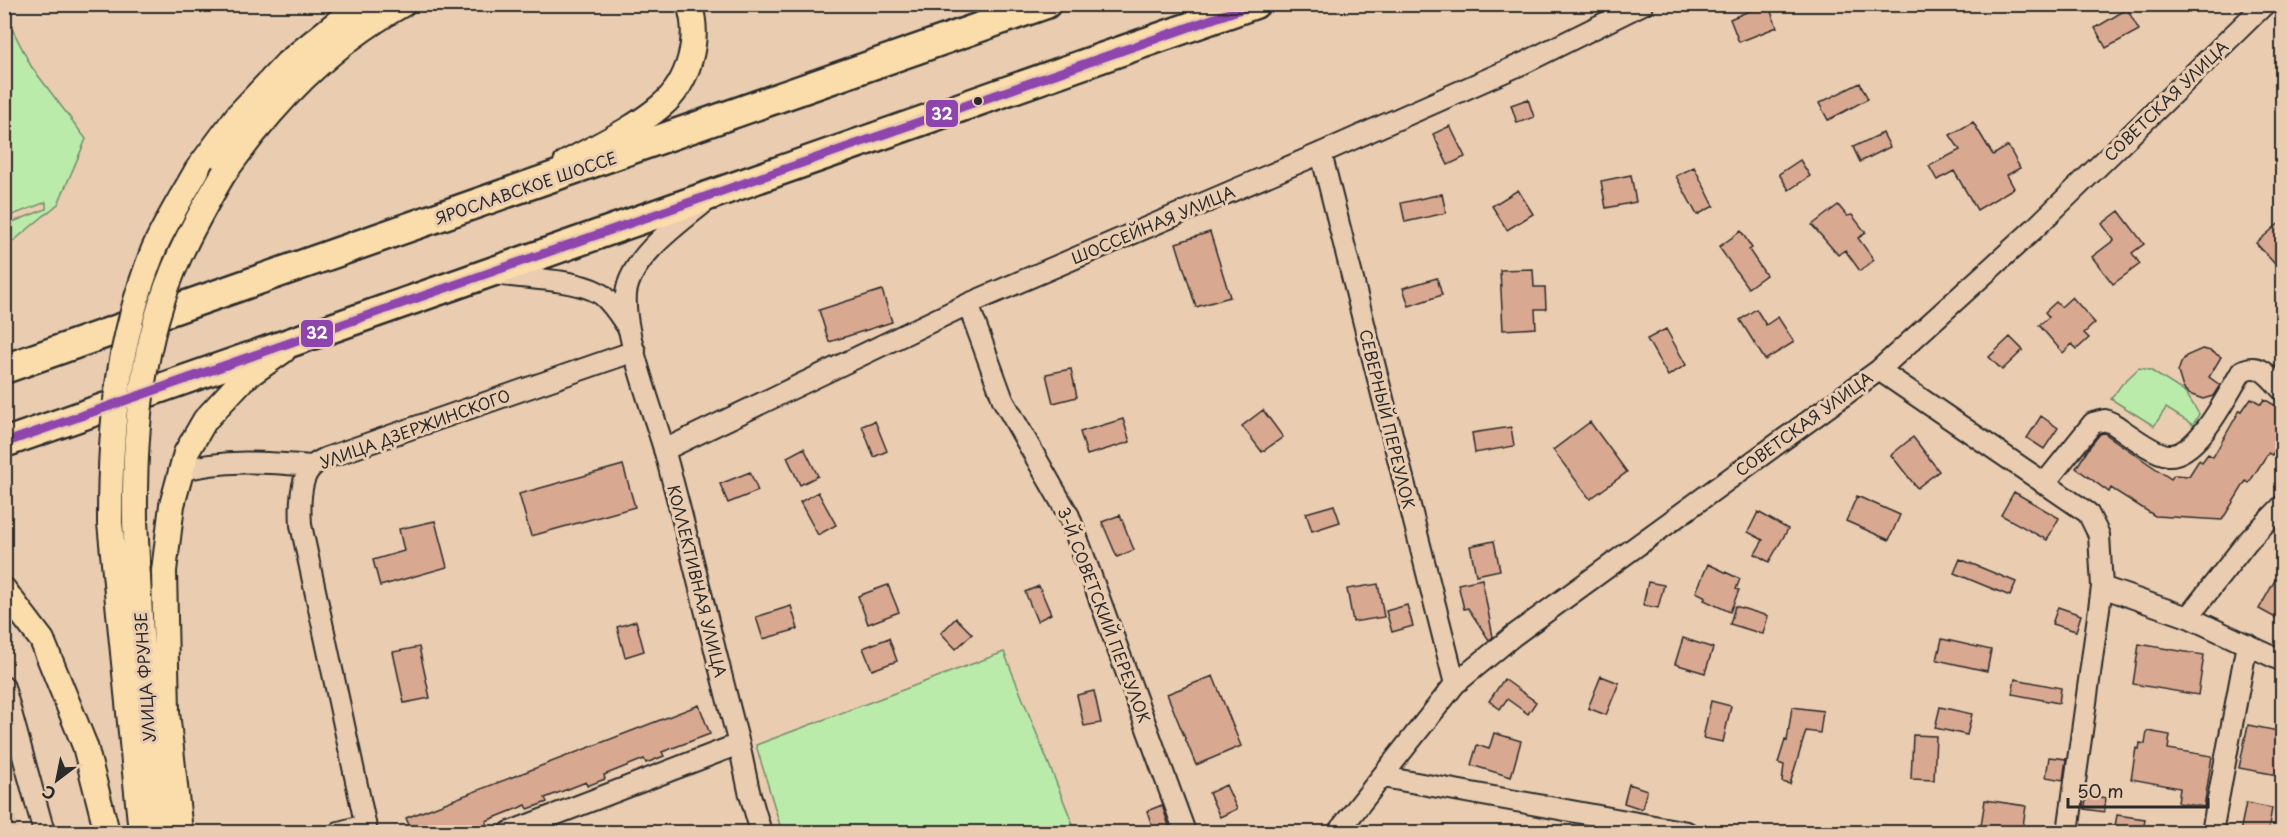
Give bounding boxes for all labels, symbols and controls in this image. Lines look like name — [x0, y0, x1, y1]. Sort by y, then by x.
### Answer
street label: СОВЕТСКАЯ УЛИЦА — [2098, 34, 2233, 166]
unlabelled marker — [972, 95, 984, 107]
line badge: 32 — [925, 99, 959, 128]
text: 32 — [931, 101, 953, 125]
street label: ЯРОСЛАВСКОЕ ШОССЕ — [431, 145, 620, 230]
street label: ШОССЕЙНАЯ УЛИЦА — [1067, 179, 1238, 269]
line badge: 32 — [300, 319, 334, 348]
text: 32 — [306, 320, 328, 344]
street label: СЕВЕРНЫЙ ПЕРЕУЛОК — [1354, 327, 1422, 511]
street label: СОВЕТСКАЯ УЛИЦА — [1730, 365, 1877, 481]
street label: УЛИЦА ДЗЕРЖИНСКОГО — [316, 382, 513, 474]
street label: КОЛЛЕКТИВНАЯ УЛИЦА — [662, 482, 734, 680]
street label: 3-Й СОВЕТСКИЙ ПЕРЕУЛОК — [1053, 503, 1157, 726]
street label: УЛИЦА ФРУНЗЕ — [127, 611, 161, 743]
north arrow — [27, 750, 87, 810]
scale bar — [2068, 771, 2208, 809]
text: 50 m — [2077, 777, 2124, 804]
text: С — [37, 780, 60, 807]

